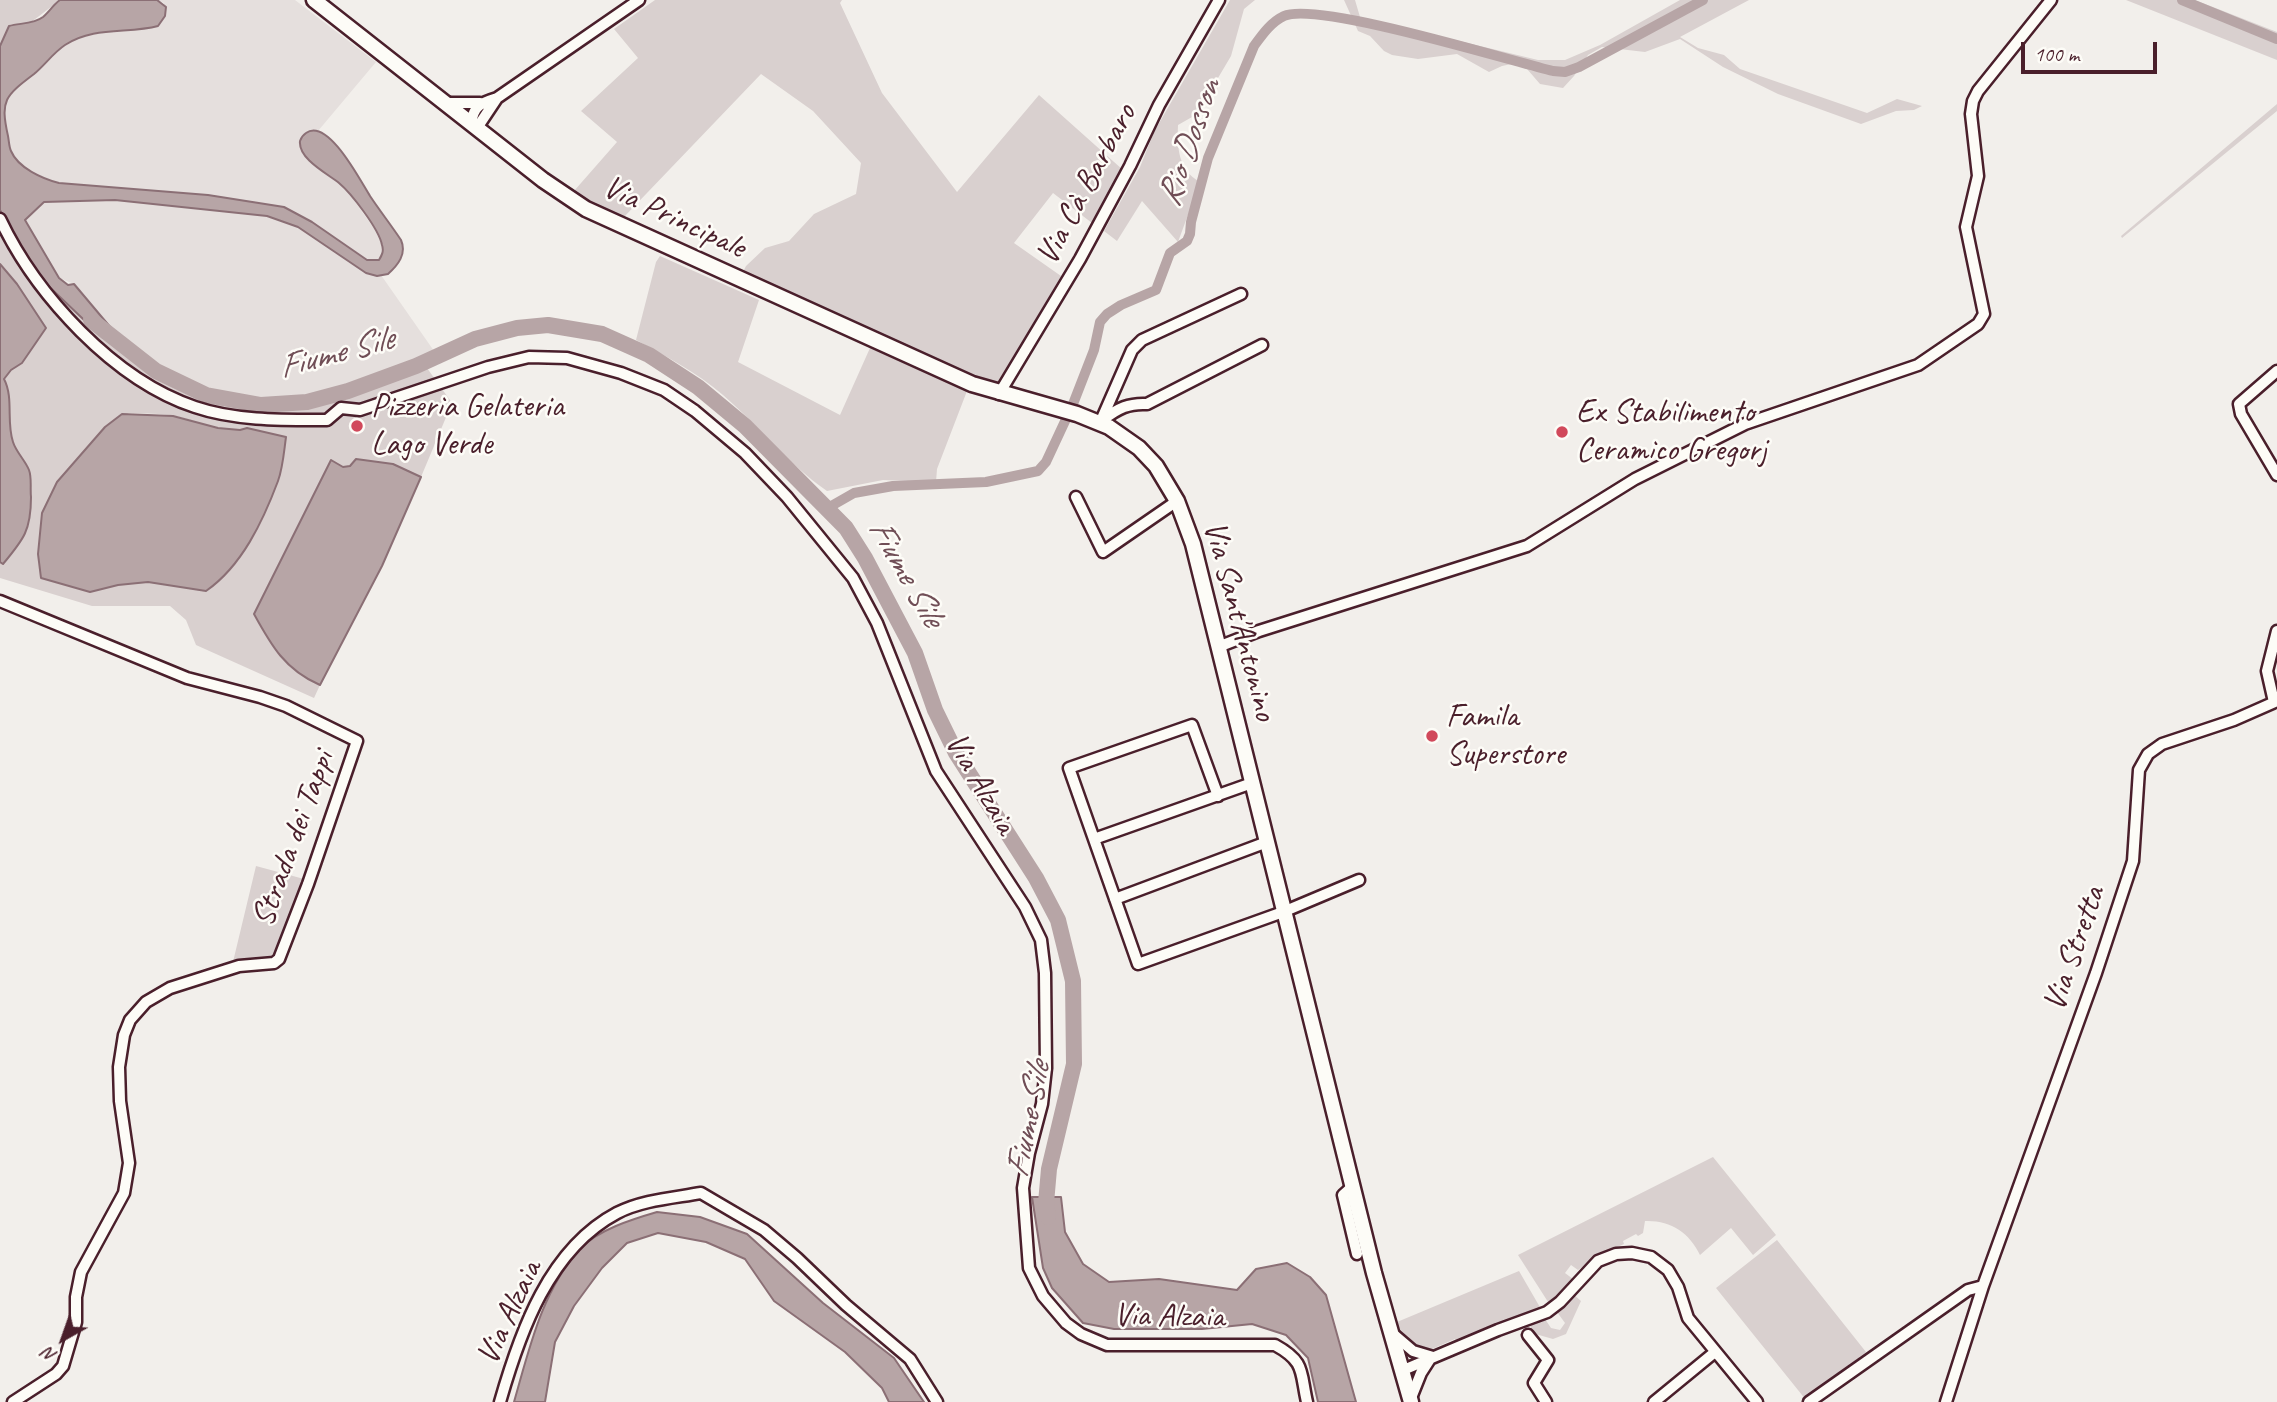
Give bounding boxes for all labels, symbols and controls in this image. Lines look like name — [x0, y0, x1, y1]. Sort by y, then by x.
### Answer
scale bar — [2025, 28, 2162, 72]
text: 100 m — [2034, 41, 2079, 67]
water label: Rio Dosson — [1149, 74, 1231, 212]
street label: Via Cà Barbaro — [1028, 98, 1146, 272]
street label: Via Principale — [596, 168, 752, 268]
water label: Fiume Sile — [274, 319, 398, 389]
place label: Pizzeria Gelateria Lago Verde — [371, 387, 564, 465]
place label: Ex Stabilimento Ceramico Gregorj — [1576, 393, 1766, 471]
marker: Pizzeria Gelateria Lago Verde — [349, 418, 365, 434]
marker: Ex Stabilimento Ceramico Gregorj — [1554, 424, 1570, 440]
water label: Fiume Sile — [858, 512, 952, 634]
street label: Via Sant'Antonino — [1193, 517, 1285, 725]
place label: Famila Superstore — [1446, 697, 1565, 775]
street label: Via Alzaia — [935, 726, 1025, 842]
marker: Famila Superstore — [1424, 728, 1440, 744]
street label: Strada dei Tappi — [244, 746, 344, 932]
street label: Via Stretta — [2035, 882, 2115, 1016]
water label: Fiume Sile — [997, 1059, 1061, 1181]
street label: Via Alzaia — [469, 1255, 551, 1371]
street label: Via Alzaia — [1114, 1296, 1224, 1338]
north arrow — [28, 1304, 98, 1374]
text: N — [37, 1342, 62, 1368]

